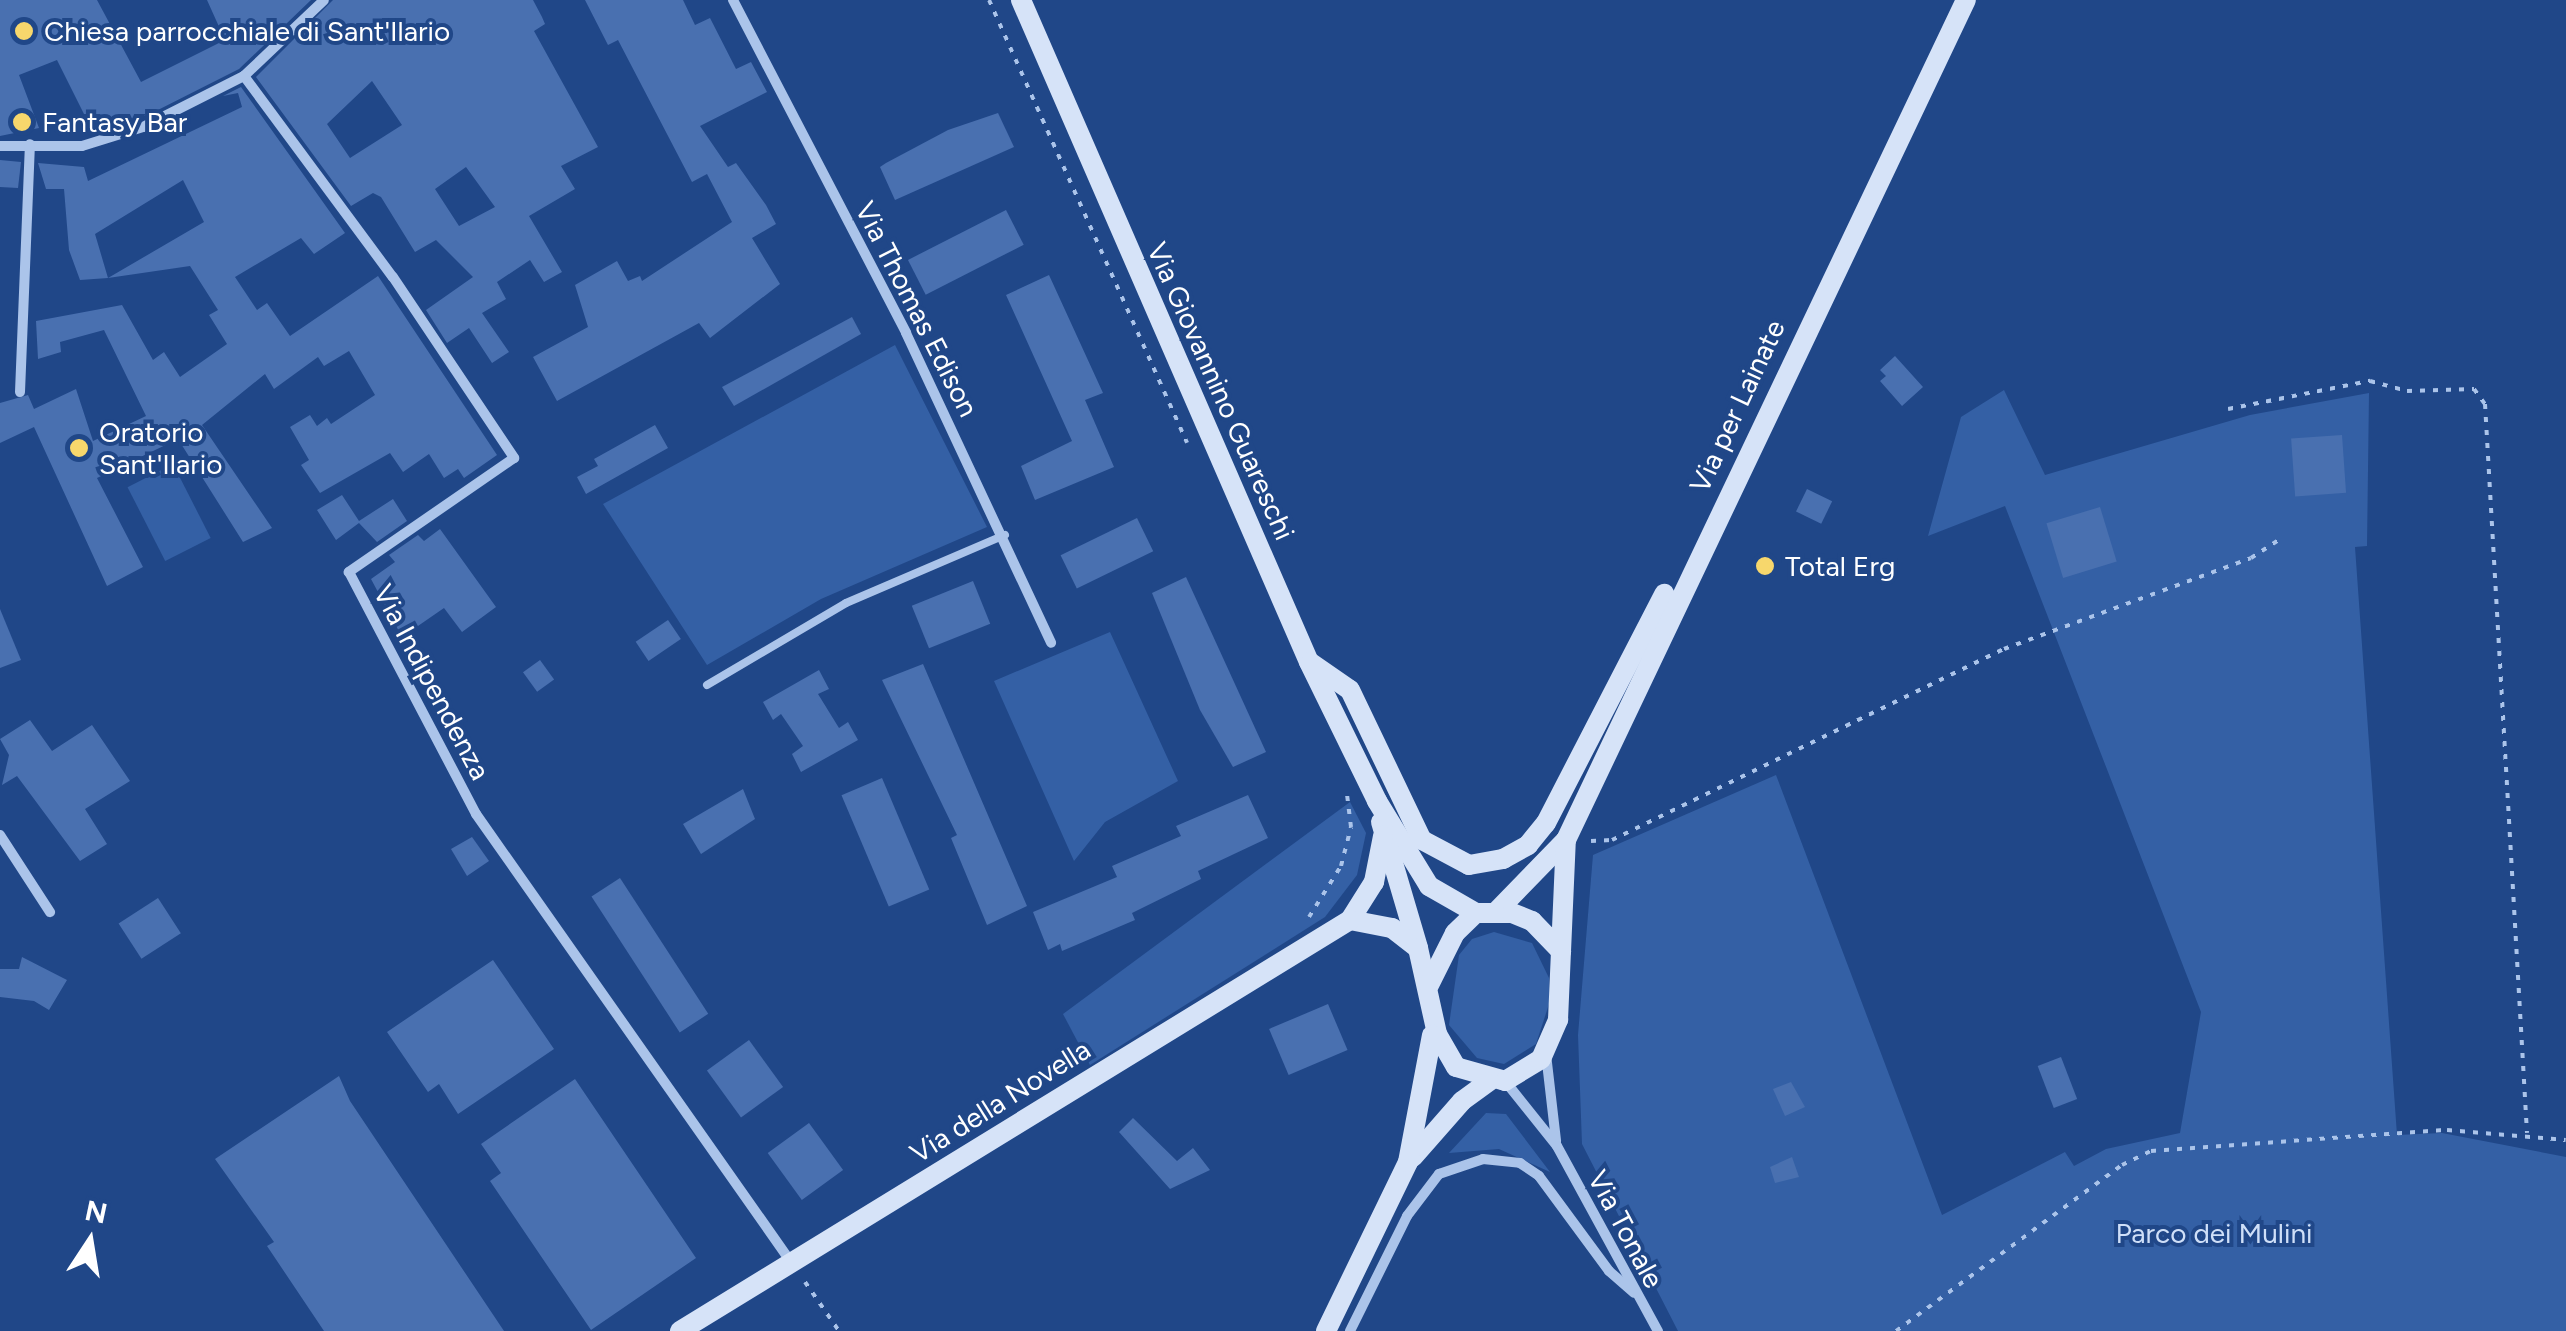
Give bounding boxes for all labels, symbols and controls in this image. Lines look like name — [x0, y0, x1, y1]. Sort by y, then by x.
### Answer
place label: Chiesa parrocchiale di Sant'Ilario — [44, 14, 450, 48]
marker: Chiesa parrocchiale di Sant'Ilario — [13, 20, 35, 42]
place label: Fantasy Bar — [42, 105, 187, 139]
marker: Fantasy Bar — [11, 111, 33, 133]
street label: Via Thomas Edison — [848, 196, 986, 422]
street label: Via Giovannino Guareschi — [1140, 237, 1302, 545]
street label: Via per Lainate — [1682, 314, 1792, 498]
place label: Oratorio Sant'Ilario — [99, 415, 223, 481]
marker: Oratorio Sant'Ilario — [68, 437, 90, 459]
place label: Total Erg — [1785, 549, 1895, 583]
marker: Total Erg — [1754, 555, 1776, 577]
street label: Via Indipendenza — [366, 579, 498, 785]
street label: Via della Novella — [904, 1032, 1096, 1170]
street label: Via Tonale — [1581, 1164, 1671, 1294]
north arrow — [40, 1191, 140, 1291]
text: N — [82, 1193, 110, 1231]
park label: Parco dei Mulini — [2115, 1216, 2313, 1250]

